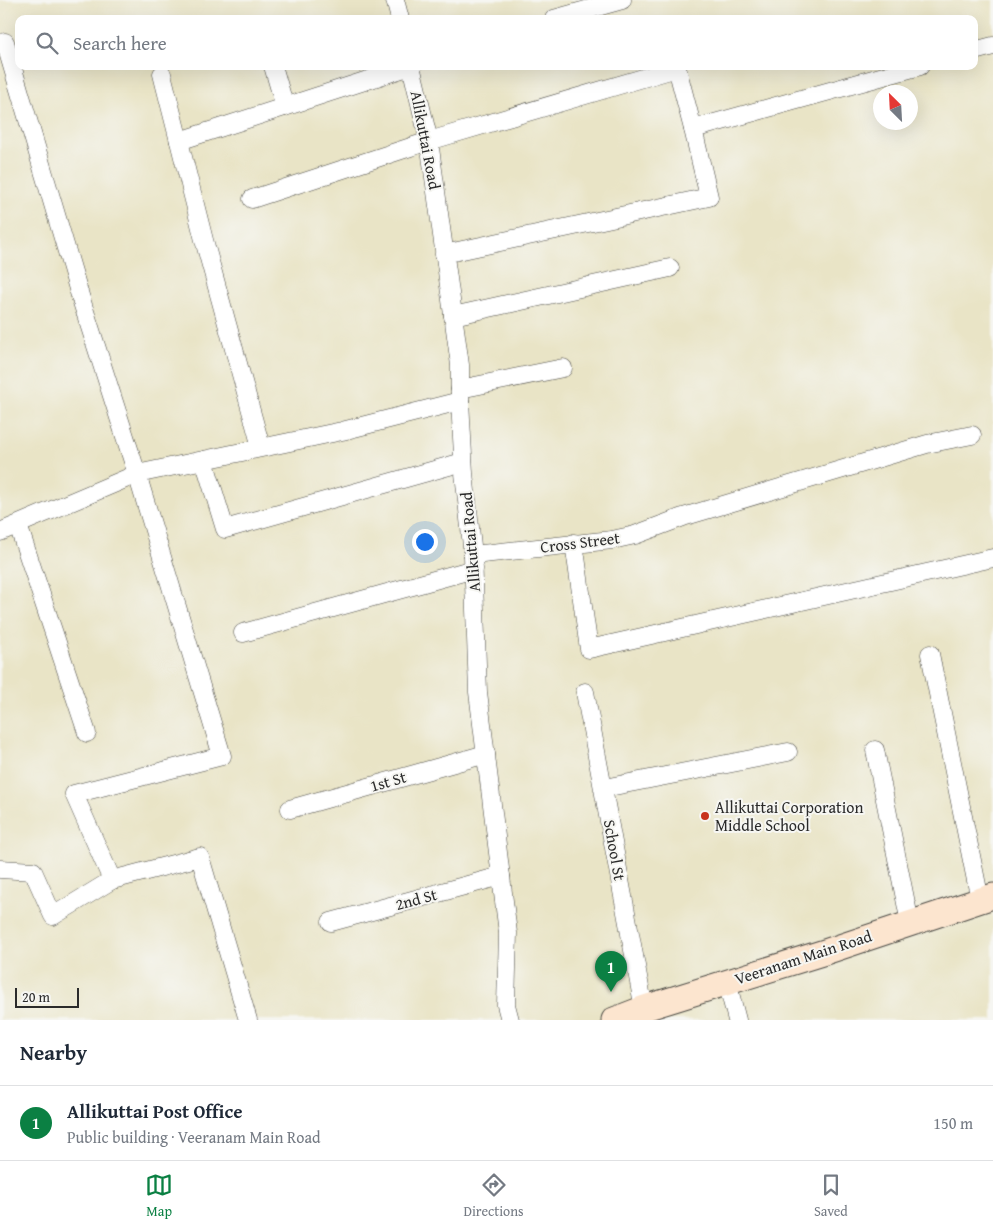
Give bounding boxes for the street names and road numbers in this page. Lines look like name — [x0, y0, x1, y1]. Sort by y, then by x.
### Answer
street label: Allikuttai Road — [405, 88, 447, 192]
street label: Allikuttai Road — [454, 491, 486, 593]
street label: Cross Street — [539, 525, 621, 559]
street label: 1st St — [367, 764, 409, 798]
street label: School St — [598, 818, 632, 883]
street label: 2nd St — [393, 882, 440, 916]
street label: Veeranam Main Road — [731, 923, 875, 990]

